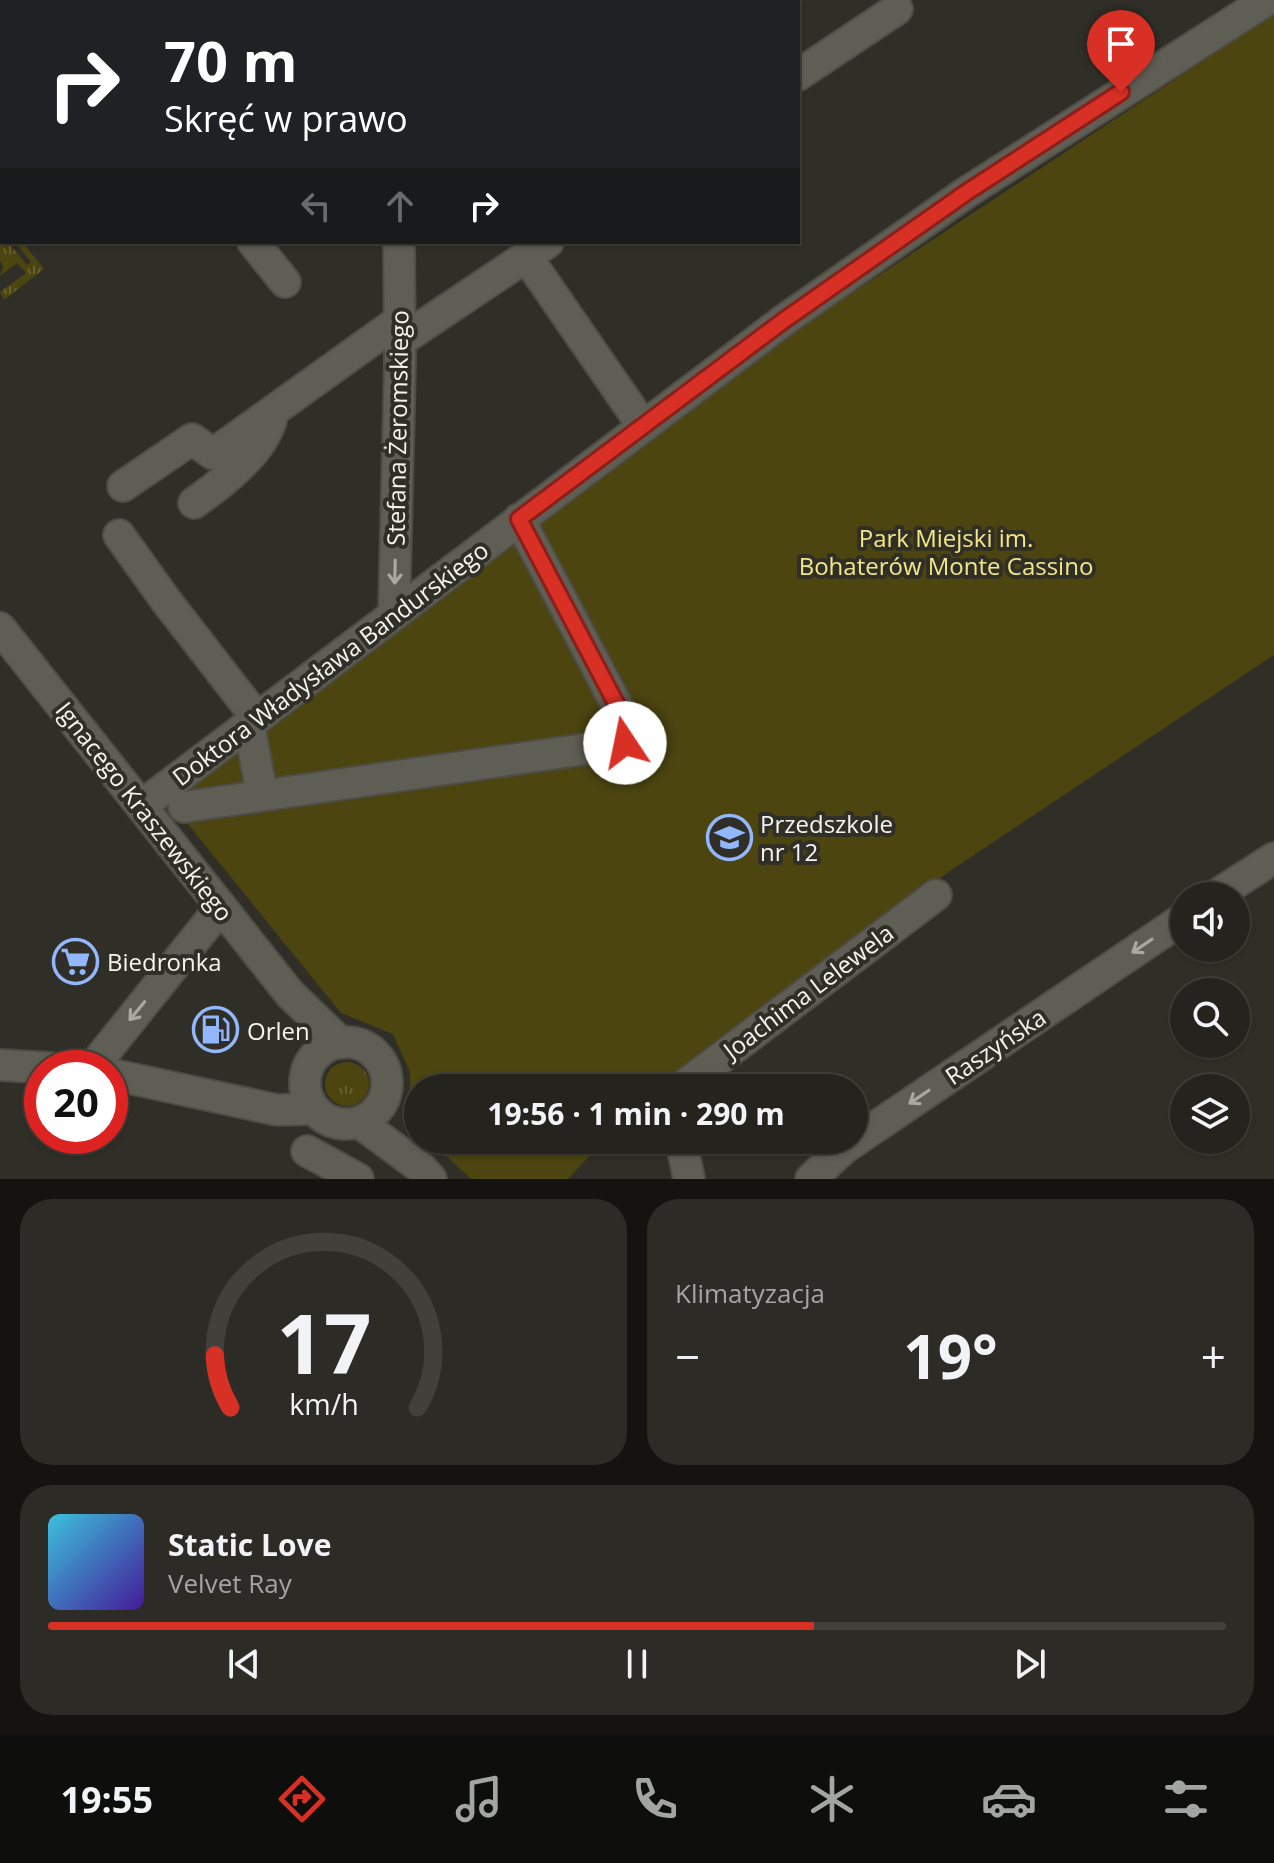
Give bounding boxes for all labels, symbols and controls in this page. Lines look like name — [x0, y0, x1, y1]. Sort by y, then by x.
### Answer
pin — [1087, 10, 1155, 92]
text: 70 m — [164, 22, 298, 98]
icon: arrive — [1099, 22, 1143, 66]
icon: right — [32, 32, 136, 136]
text: Skręć w prawo — [164, 94, 408, 143]
icon: left — [294, 184, 338, 228]
icon: ahead — [378, 184, 422, 228]
icon: right — [462, 184, 506, 228]
street label: Stefana Żeromskiego — [378, 310, 416, 546]
park label: Park Miejski im. Bohaterów Monte Cassino — [799, 521, 1093, 582]
street label: Doktora Władysława Bandurskiego — [165, 533, 495, 793]
one-way arrow — [387, 558, 402, 585]
street label: Ignacego Kraszewskiego — [49, 694, 241, 928]
position arrow — [583, 701, 667, 785]
place label: Przedszkole nr 12 — [760, 807, 893, 868]
school or university icon: Przedszkole nr 12 — [705, 813, 753, 861]
map controls — [1170, 882, 1250, 1154]
button: sound — [1170, 882, 1250, 962]
street label: Joachima Lelewela — [714, 916, 900, 1067]
supermarket icon: Biedronka — [52, 937, 100, 985]
one-way arrow — [1131, 938, 1153, 954]
place label: Biedronka — [107, 945, 222, 978]
button: search — [1170, 978, 1250, 1058]
one-way arrow — [129, 1000, 146, 1021]
street label: Raszyńska — [938, 1000, 1052, 1092]
fuel station icon: Orlen — [192, 1006, 240, 1054]
place label: Orlen — [247, 1014, 310, 1047]
speed limit sign: 20 — [24, 1050, 128, 1154]
button: layers — [1170, 1074, 1250, 1154]
one-way arrow — [909, 1089, 931, 1105]
text: 19:56 · 1 min · 290 m — [487, 1093, 785, 1134]
text: Klimatyzacja — [675, 1275, 825, 1311]
text: 17 — [276, 1285, 371, 1398]
text: 19° — [903, 1315, 998, 1397]
text: − — [675, 1326, 700, 1386]
text: + — [1201, 1326, 1226, 1386]
text: km/h — [289, 1384, 358, 1423]
text: Static Love — [168, 1524, 331, 1565]
text: Velvet Ray — [168, 1565, 292, 1601]
icon: previous — [222, 1642, 266, 1686]
icon: pause — [615, 1642, 659, 1686]
icon: next — [1008, 1642, 1052, 1686]
icon: directions — [274, 1771, 330, 1827]
icon: music — [451, 1771, 507, 1827]
icon: phone — [627, 1771, 683, 1827]
icon: climate — [804, 1771, 860, 1827]
icon: car — [981, 1771, 1037, 1827]
icon: filters — [1158, 1771, 1214, 1827]
text: 19:55 — [60, 1775, 153, 1824]

